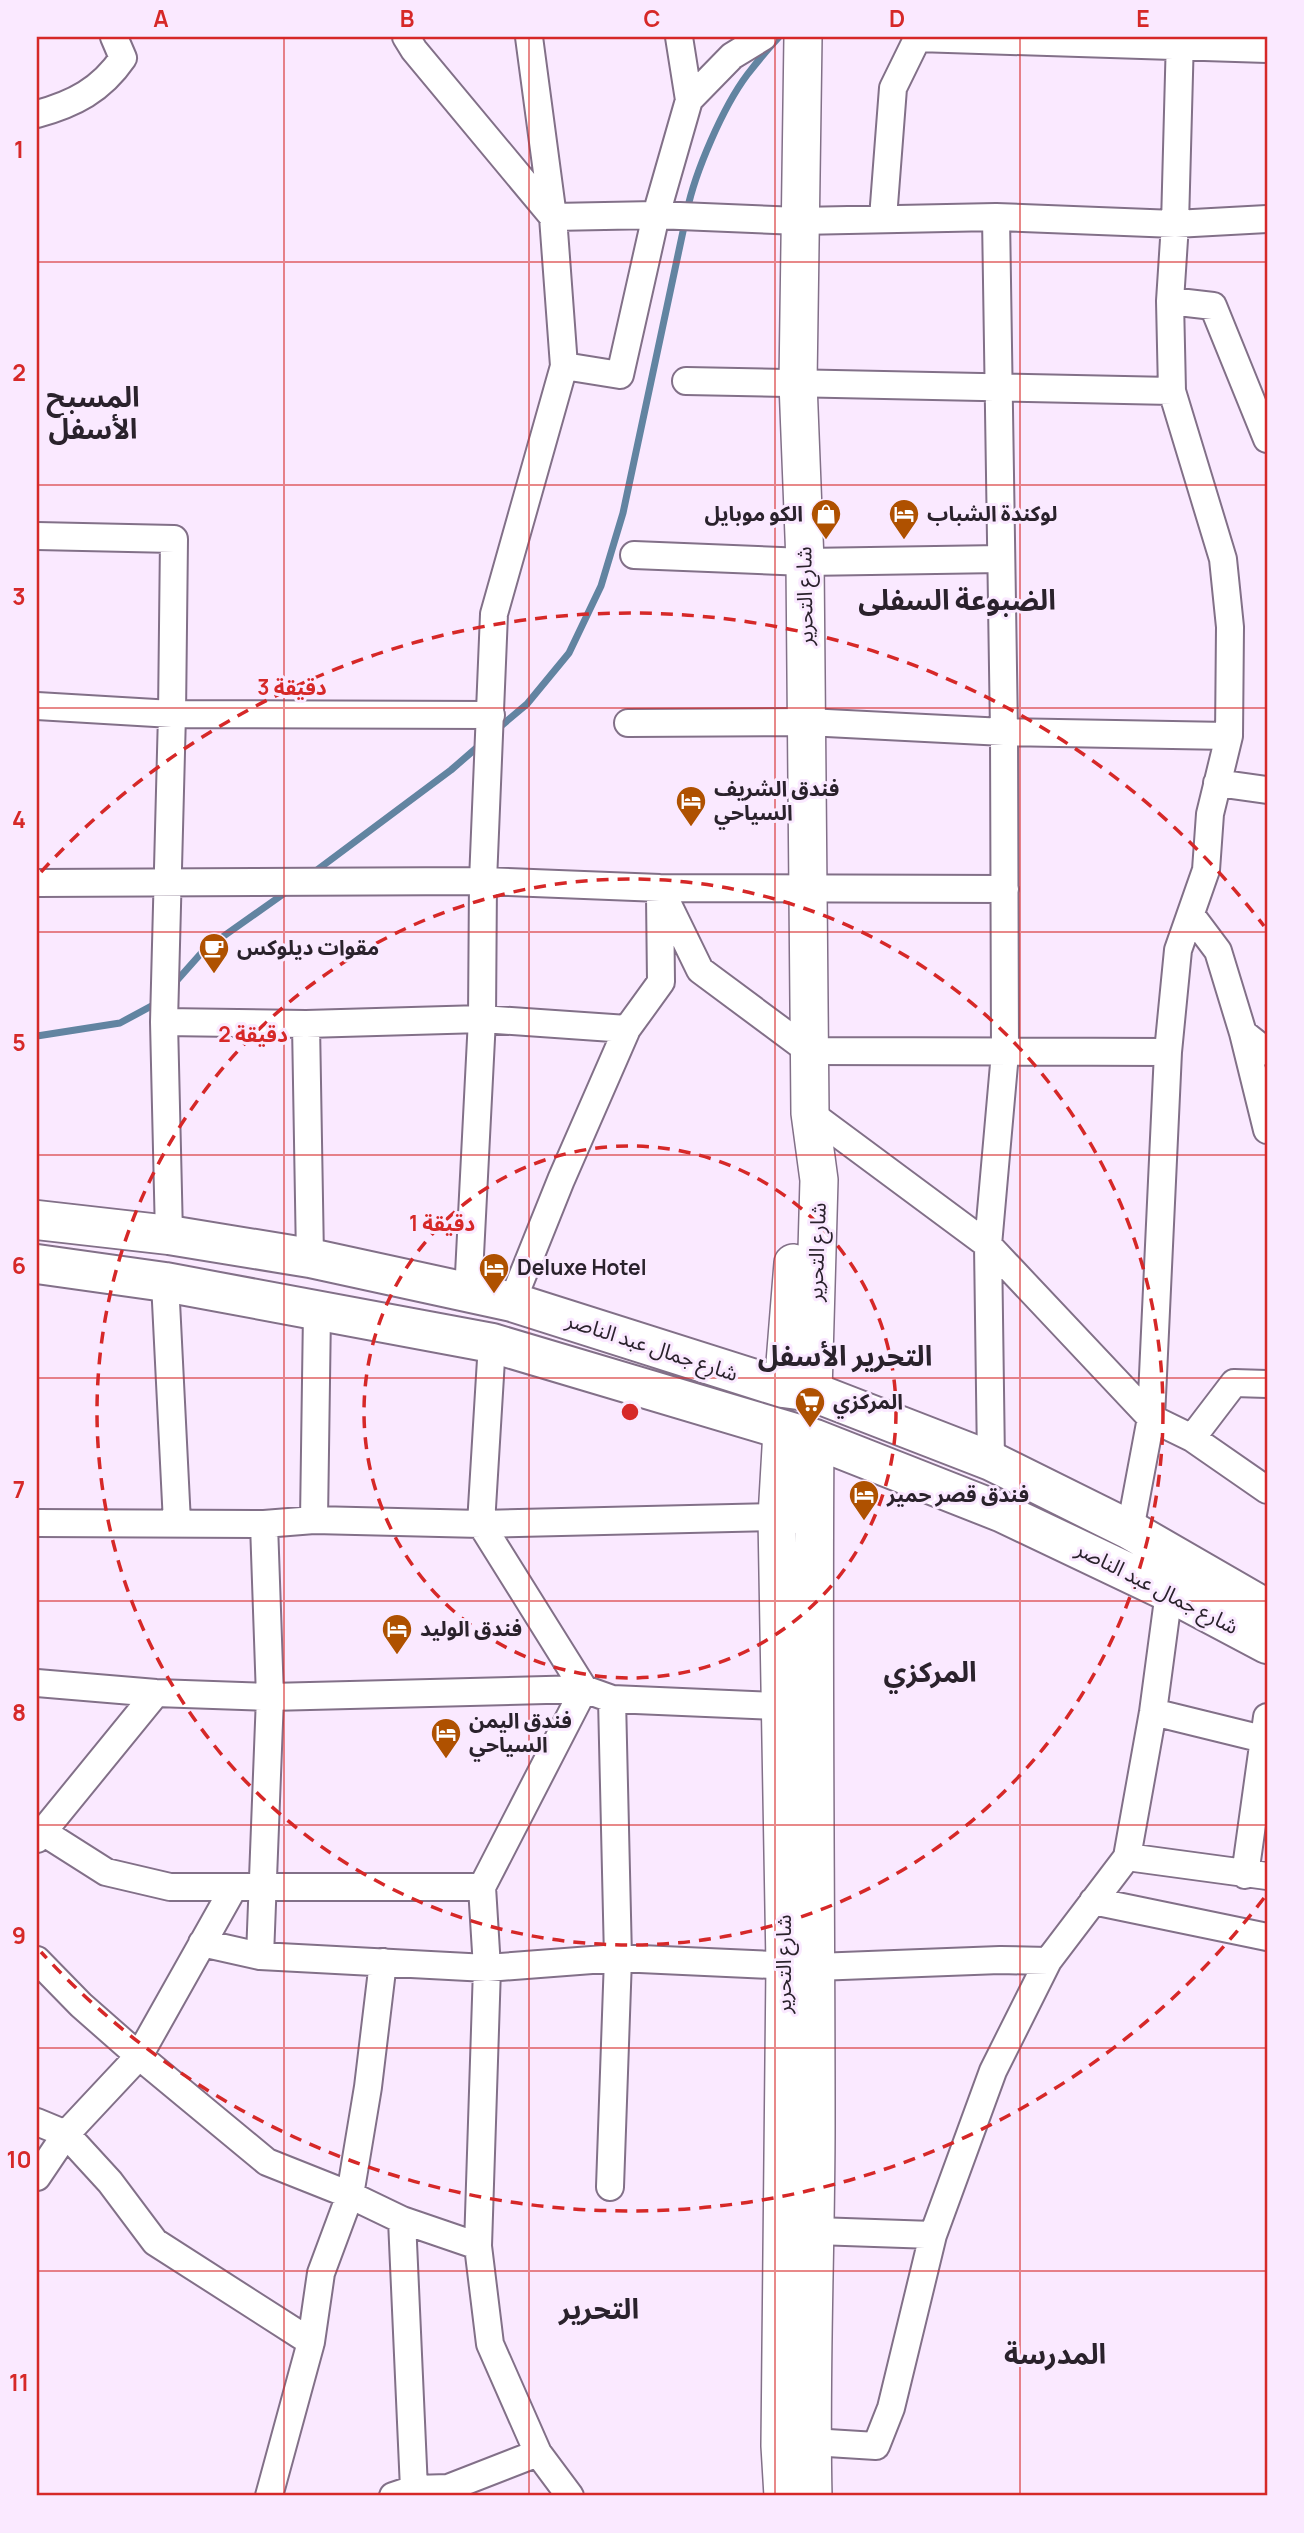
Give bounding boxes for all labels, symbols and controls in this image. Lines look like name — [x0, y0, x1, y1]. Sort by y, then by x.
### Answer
text: A — [153, 2, 169, 34]
text: B — [400, 2, 414, 34]
text: C — [644, 2, 661, 34]
text: D — [889, 2, 905, 34]
text: E — [1136, 2, 1150, 34]
text: 1 — [14, 133, 24, 165]
text: 2 — [12, 356, 26, 388]
district label: المسبح الأسفل — [46, 377, 140, 447]
shop icon: الكو موبايل — [809, 497, 843, 541]
hotel icon: لوكندة الشباب — [887, 497, 921, 541]
place label: الكو موبايل — [704, 499, 803, 527]
place label: لوكندة الشباب — [927, 499, 1058, 527]
street label: شارع التحرير — [789, 546, 821, 647]
text: 3 — [12, 580, 26, 612]
district label: الضبوعة السفلى — [858, 580, 1056, 618]
text: 3 دقيقة — [257, 673, 327, 701]
place label: فندق الشريف السياحي — [714, 774, 839, 830]
hotel icon: فندق الشريف السياحي — [674, 784, 708, 828]
text: 4 — [12, 803, 26, 835]
cafe icon: مقوات ديلوكس — [197, 931, 231, 975]
place label: مقوات ديلوكس — [237, 933, 379, 961]
text: 2 دقيقة — [218, 1020, 288, 1048]
text: 5 — [12, 1026, 26, 1058]
street label: شارع التحرير — [800, 1202, 834, 1303]
text: 1 دقيقة — [409, 1209, 475, 1237]
text: 6 — [12, 1249, 26, 1281]
hotel icon: Deluxe Hotel — [477, 1251, 511, 1295]
place label: Deluxe Hotel — [517, 1253, 647, 1281]
street label: شارع جمال عبد الناصر — [561, 1305, 742, 1389]
district label: التحرير الأسفل — [758, 1336, 932, 1374]
supermarket icon: المركزي — [793, 1385, 827, 1429]
place label: المركزي — [833, 1387, 903, 1419]
centre of rings — [618, 1400, 642, 1424]
text: 7 — [13, 1473, 25, 1505]
hotel icon: فندق قصر حمير — [847, 1478, 881, 1522]
place label: فندق قصر حمير — [886, 1480, 1029, 1508]
street label: شارع جمال عبد الناصر — [1070, 1534, 1243, 1642]
hotel icon: فندق الوليد — [380, 1612, 414, 1656]
place label: فندق الوليد — [420, 1614, 522, 1642]
district label: المركزي — [883, 1652, 977, 1694]
text: 8 — [12, 1696, 26, 1728]
place label: فندق اليمن السياحي — [469, 1706, 572, 1762]
hotel icon: فندق اليمن السياحي — [429, 1716, 463, 1760]
street label: شارع التحرير — [769, 1914, 799, 2015]
text: 9 — [12, 1919, 26, 1951]
text: 10 — [6, 2143, 32, 2175]
district label: التحرير — [558, 2289, 639, 2327]
district label: المدرسة — [1004, 2334, 1106, 2372]
text: 11 — [9, 2366, 29, 2398]

